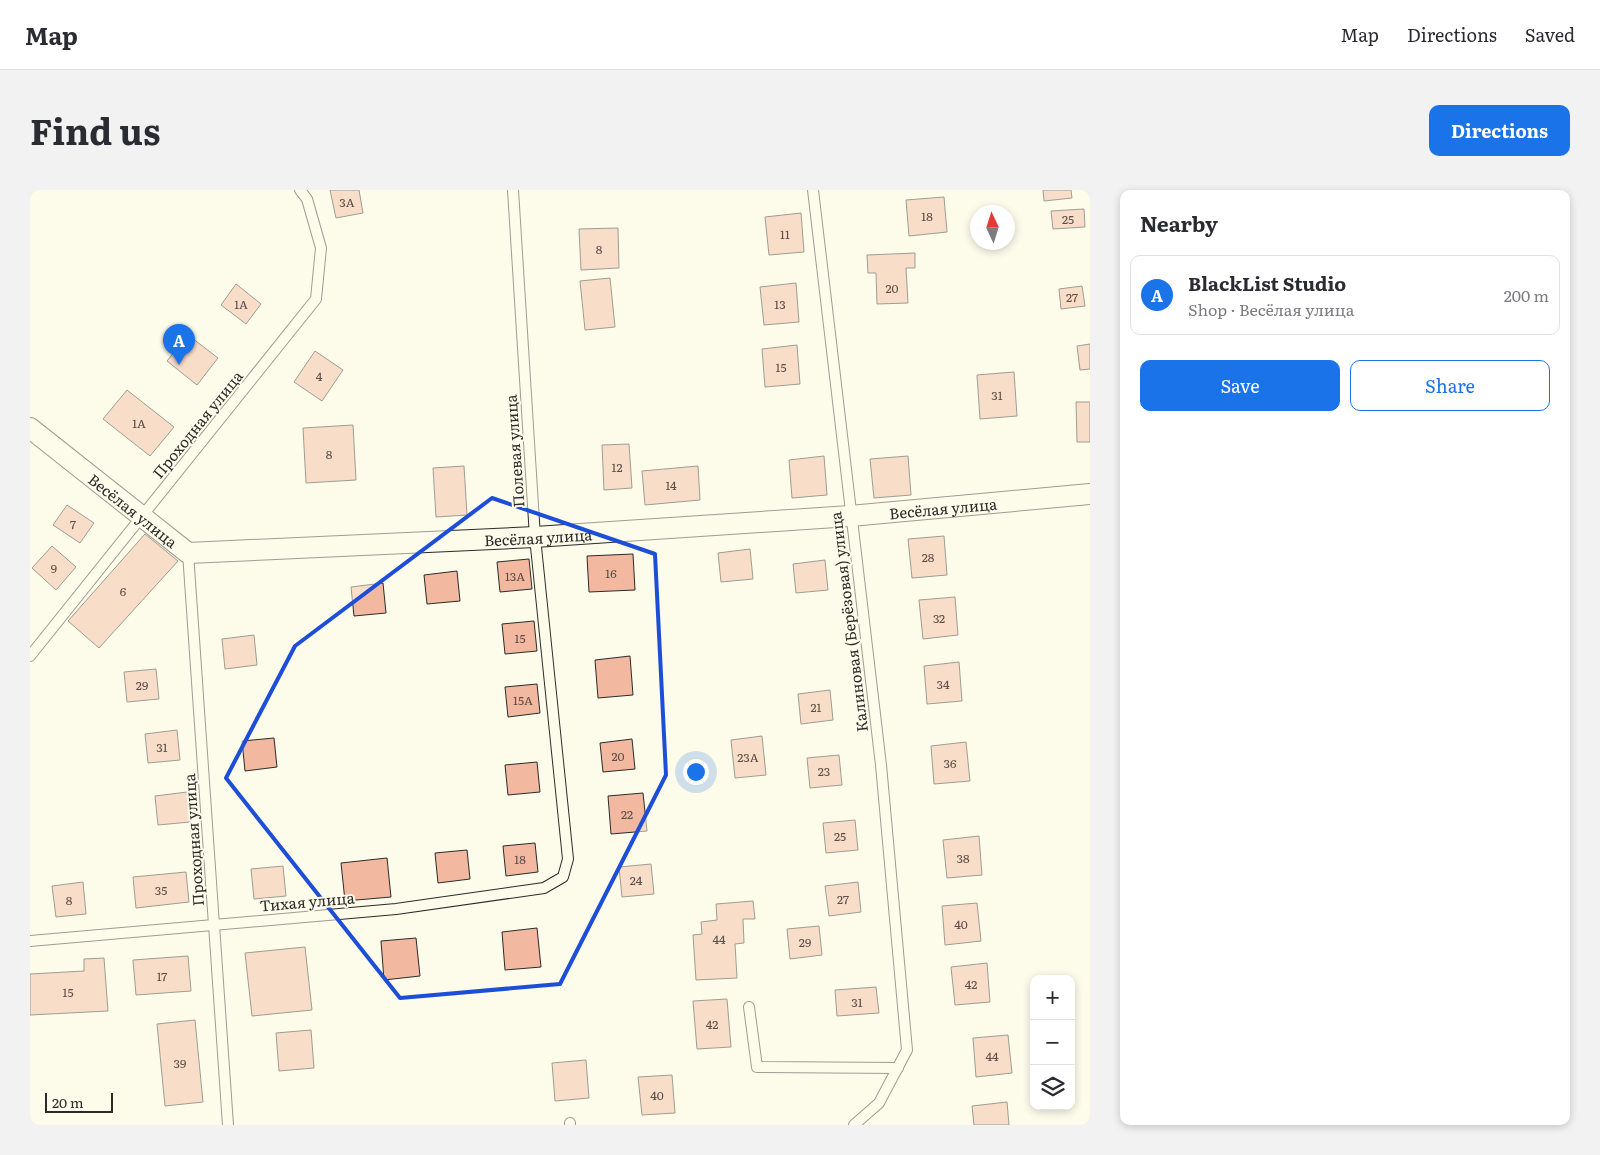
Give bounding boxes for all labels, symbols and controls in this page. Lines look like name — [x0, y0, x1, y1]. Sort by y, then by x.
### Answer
text: Map — [25, 17, 78, 52]
text: Map — [1341, 21, 1379, 48]
text: Directions — [1407, 21, 1497, 48]
text: Saved — [1525, 21, 1575, 48]
text: Find us — [30, 104, 160, 156]
button: Directions — [1429, 105, 1570, 156]
house number: 3А — [339, 193, 355, 211]
north arrow — [970, 205, 1015, 250]
house number: 18 — [921, 207, 933, 225]
text: Nearby — [1140, 207, 1218, 238]
house number: 25 — [1062, 210, 1074, 228]
house number: 11 — [780, 225, 790, 243]
house number: 8 — [596, 240, 603, 258]
text: BlackList Studio — [1188, 269, 1346, 297]
house number: 20 — [885, 279, 899, 297]
text: A — [1151, 283, 1163, 307]
text: 200 m — [1504, 283, 1549, 307]
house number: 27 — [1066, 288, 1078, 306]
house number: 1А — [234, 295, 248, 313]
house number: 13 — [774, 295, 786, 313]
text: Shop · Весёлая улица — [1188, 297, 1354, 321]
pin: A — [163, 324, 195, 365]
house number: 15 — [776, 358, 786, 376]
button: Save — [1140, 360, 1340, 411]
button: Share — [1350, 360, 1550, 411]
street label: Проходная улица — [146, 364, 248, 483]
house number: 4 — [316, 367, 323, 385]
house number: 31 — [991, 386, 1003, 404]
street label: Полевая улица — [499, 393, 529, 508]
house number: 1А — [132, 414, 146, 432]
house number: 8 — [326, 445, 333, 463]
house number: 12 — [612, 458, 622, 476]
street label: Весёлая улица — [84, 467, 184, 553]
house number: 14 — [665, 476, 677, 494]
street label: Весёлая улица — [888, 491, 999, 524]
street label: Калиновая (Берёзовая) улица — [823, 510, 873, 733]
house number: 7 — [70, 515, 76, 533]
street label: Весёлая улица — [484, 522, 594, 551]
house number: 28 — [922, 548, 935, 566]
house number: 9 — [51, 559, 57, 577]
house number: 16 — [605, 564, 617, 582]
house number: 13А — [505, 567, 525, 585]
house number: 6 — [120, 582, 127, 600]
house number: 32 — [933, 609, 945, 627]
house number: 15 — [515, 629, 525, 647]
house number: 34 — [936, 675, 950, 693]
house number: 29 — [136, 676, 148, 694]
house number: 15А — [513, 691, 533, 709]
house number: 21 — [811, 698, 822, 716]
house number: 31 — [156, 738, 168, 756]
house number: 20 — [611, 747, 625, 765]
house number: 23А — [737, 748, 759, 766]
house number: 36 — [944, 754, 957, 772]
your location — [683, 759, 709, 785]
house number: 23 — [818, 762, 830, 780]
street label: Проходная улица — [177, 772, 209, 907]
house number: 22 — [621, 805, 633, 823]
house number: 25 — [834, 827, 846, 845]
house number: 38 — [956, 849, 970, 867]
house number: 18 — [514, 850, 526, 868]
house number: 24 — [630, 871, 643, 889]
house number: 35 — [155, 881, 167, 899]
street label: Тихая улица — [259, 885, 356, 917]
house number: 27 — [837, 890, 849, 908]
house number: 8 — [66, 891, 73, 909]
house number: 40 — [954, 915, 968, 933]
house number: 44 — [712, 930, 726, 948]
house number: 29 — [799, 933, 811, 951]
house number: 17 — [157, 967, 167, 985]
house number: 42 — [965, 975, 977, 993]
map controls — [1030, 975, 1075, 1110]
button: + — [1030, 975, 1075, 1020]
house number: 15 — [63, 983, 73, 1001]
house number: 31 — [851, 993, 863, 1011]
house number: 42 — [706, 1015, 718, 1033]
button: − — [1030, 1020, 1075, 1065]
house number: 44 — [985, 1047, 999, 1065]
house number: 39 — [174, 1054, 186, 1072]
button: layers — [1030, 1065, 1075, 1110]
house number: 40 — [650, 1086, 664, 1104]
scale bar — [45, 1090, 112, 1113]
text: 20 m — [52, 1092, 84, 1112]

